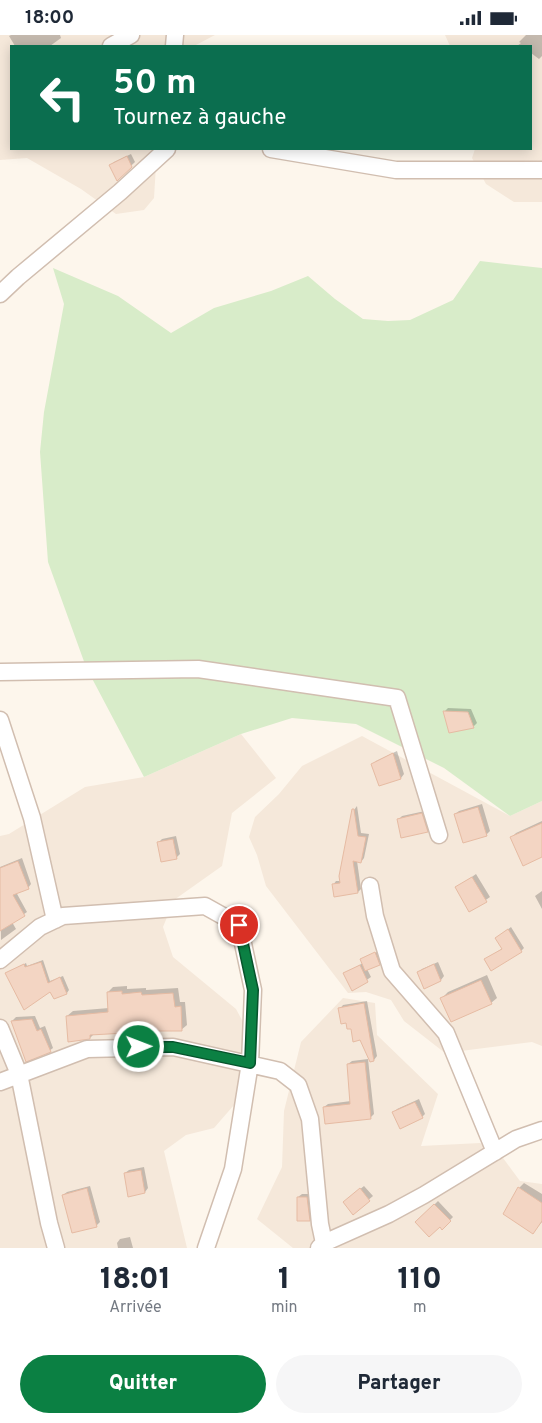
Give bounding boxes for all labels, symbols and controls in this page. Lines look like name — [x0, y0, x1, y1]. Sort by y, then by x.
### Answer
text: 18:00 — [25, 6, 74, 30]
text: 50 m — [113, 62, 197, 106]
icon: left — [30, 65, 95, 130]
text: Tournez à gauche — [113, 105, 286, 132]
pin — [218, 904, 260, 946]
icon: arrive — [225, 911, 253, 939]
position arrow — [112, 1020, 164, 1072]
text: 18:01 — [100, 1262, 171, 1299]
text: 1 — [278, 1262, 290, 1299]
text: 110 — [398, 1262, 442, 1299]
text: Arrivée — [109, 1298, 162, 1318]
text: min — [271, 1298, 298, 1318]
text: m — [413, 1298, 427, 1318]
button: Quitter — [20, 1355, 266, 1413]
button: Partager — [276, 1355, 522, 1413]

